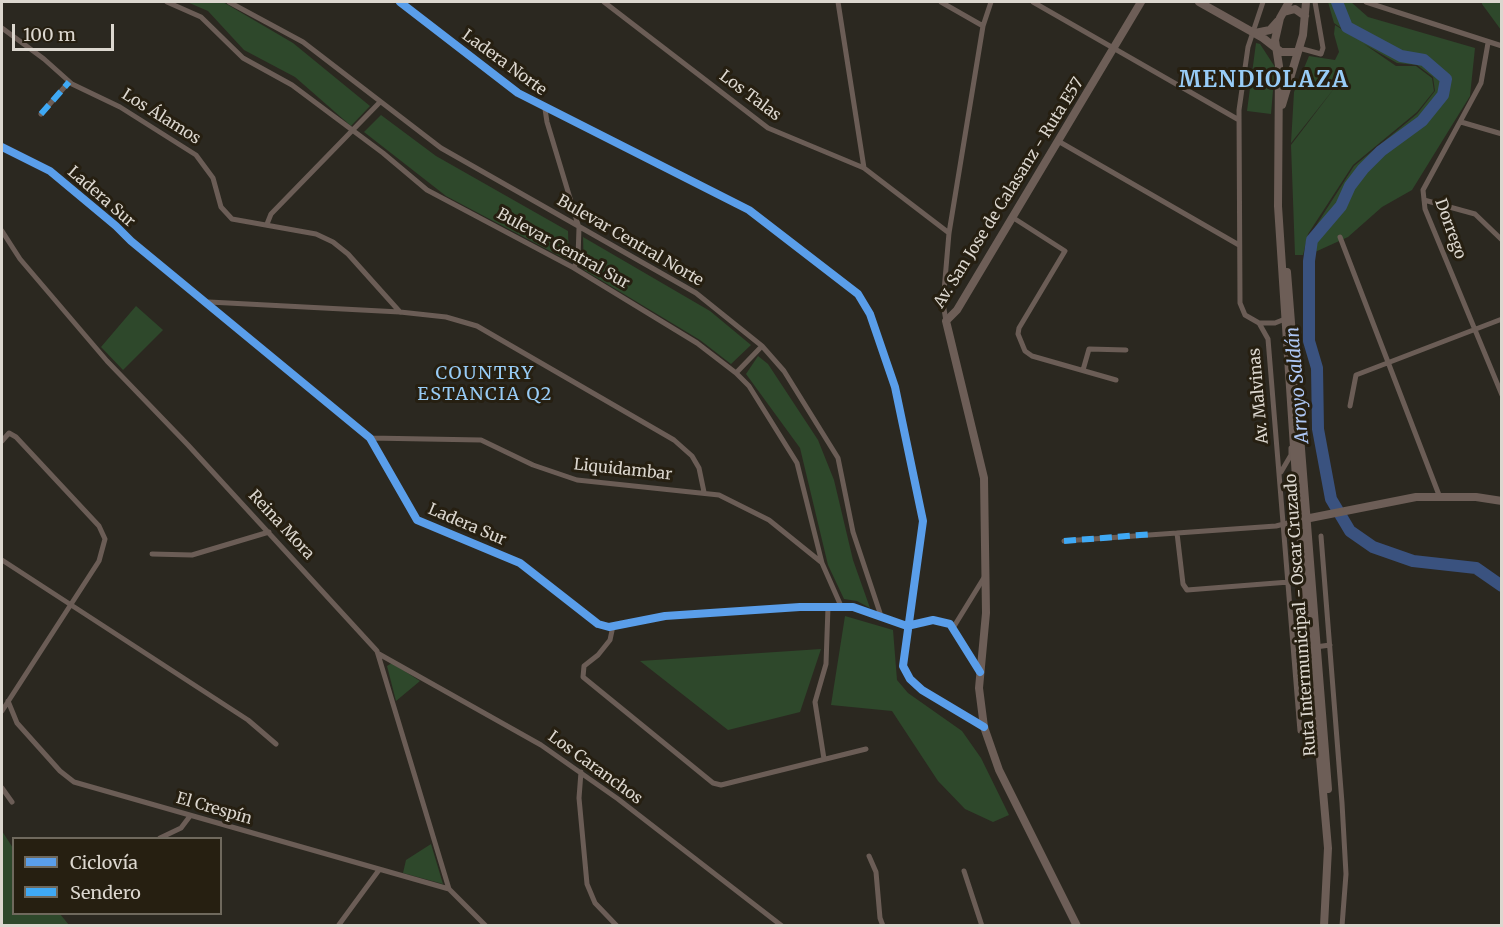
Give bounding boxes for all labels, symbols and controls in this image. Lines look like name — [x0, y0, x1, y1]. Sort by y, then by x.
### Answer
scale bar — [15, 12, 117, 50]
text: 100 m — [23, 23, 76, 46]
street label: Ladera Norte — [458, 26, 550, 100]
street label: Los Talas — [715, 67, 785, 125]
district label: MENDIOLAZA — [1179, 68, 1349, 94]
street label: Av. San Jose de Calasanz - Ruta E57 — [930, 74, 1088, 312]
street label: Los Álamos — [118, 85, 204, 149]
street label: Ladera Sur — [63, 163, 139, 231]
street label: Bulevar Central Norte — [554, 191, 706, 291]
street label: Dorrego — [1430, 196, 1470, 262]
street label: Bulevar Central Sur — [493, 205, 633, 293]
water label: Arroyo Saldán — [1282, 326, 1314, 444]
street label: Av. Malvinas — [1245, 347, 1273, 445]
district label: COUNTRY ESTANCIA Q2 — [417, 363, 553, 406]
street label: Liquidambar — [573, 455, 673, 485]
street label: Ruta Intermunicipal - Oscar Cruzado — [1282, 473, 1320, 757]
street label: Reina Mora — [244, 486, 318, 564]
street label: Ladera Sur — [425, 500, 509, 550]
street label: Los Caranchos — [544, 727, 646, 809]
street label: El Crespín — [174, 789, 254, 829]
legend — [12, 837, 222, 915]
text: Ciclovía — [70, 851, 138, 874]
text: Sendero — [70, 881, 141, 904]

